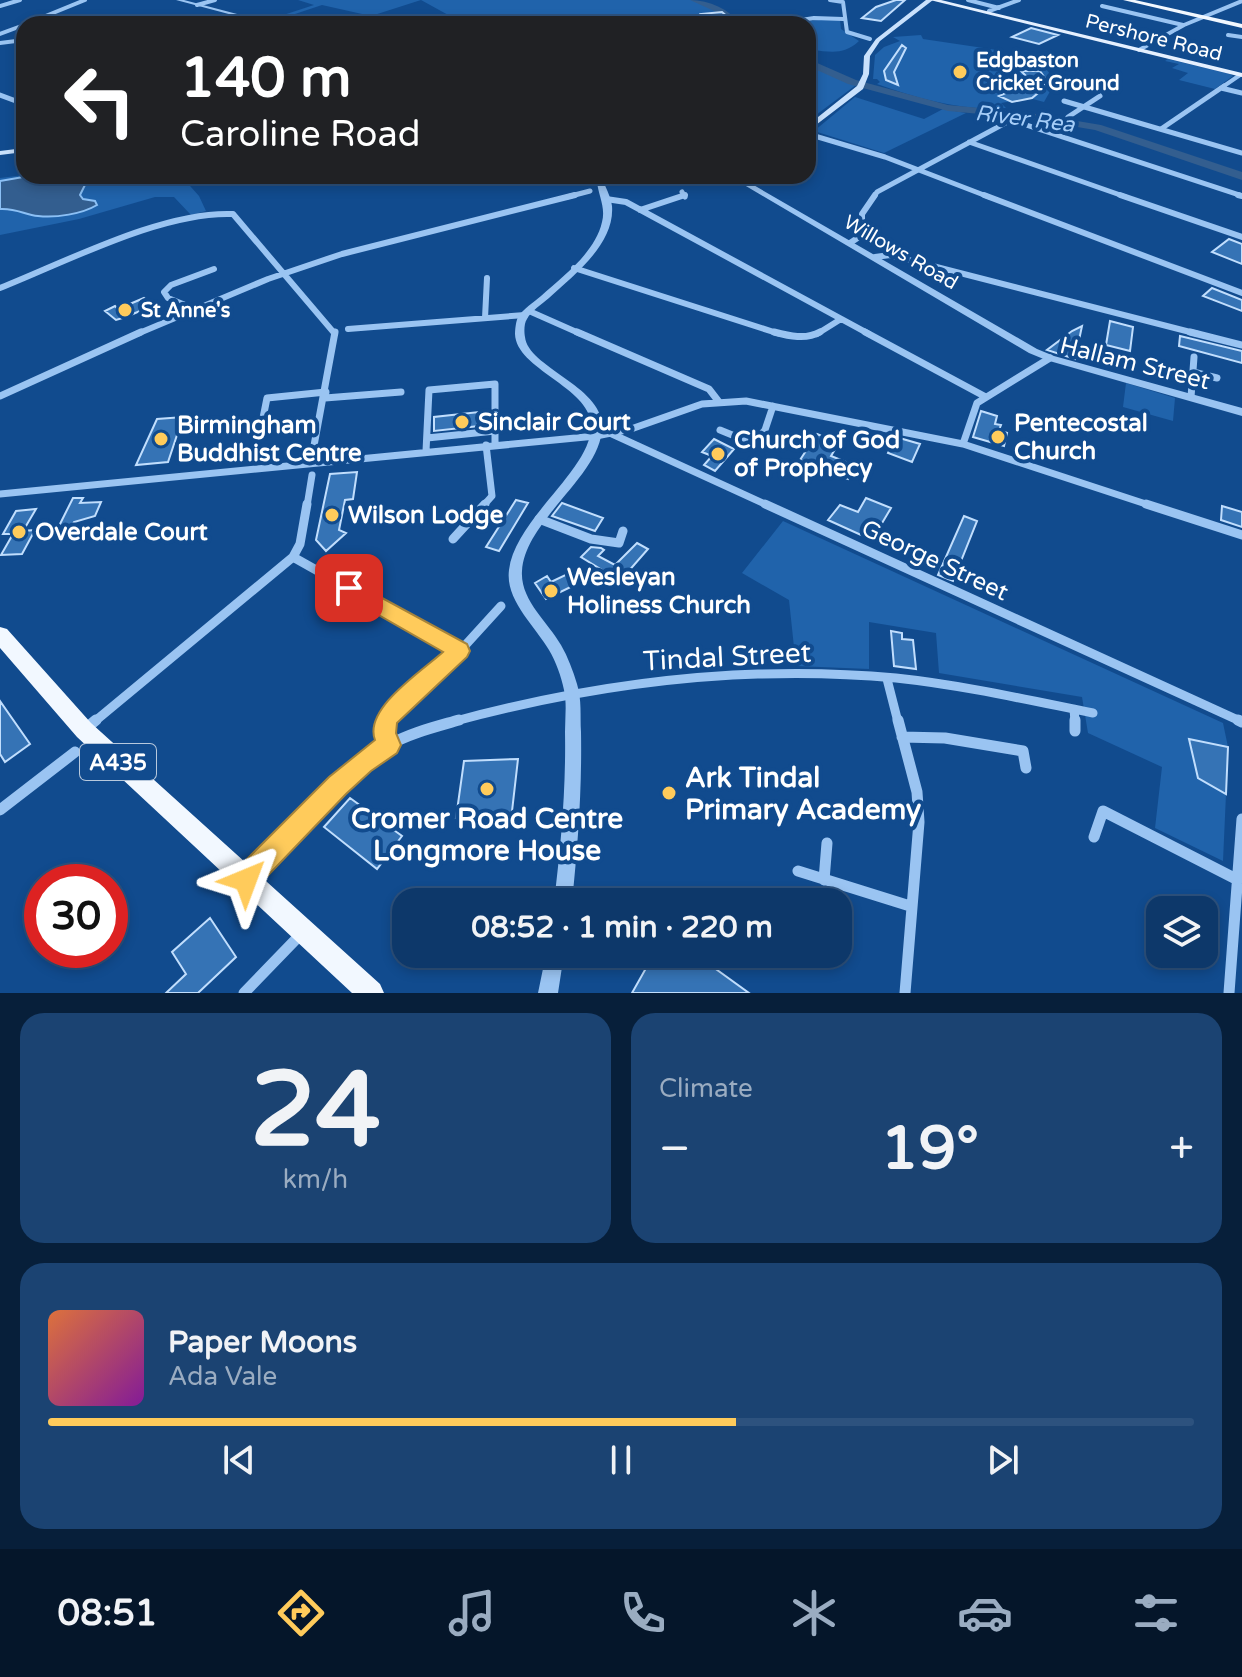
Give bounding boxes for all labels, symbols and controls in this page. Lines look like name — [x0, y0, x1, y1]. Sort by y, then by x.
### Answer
street label: Pershore Road — [1083, 9, 1225, 67]
text: 140 m — [180, 45, 351, 112]
icon: left — [48, 48, 152, 152]
place label: Edgbaston Cricket Ground — [976, 49, 1120, 96]
marker: Edgbaston Cricket Ground — [951, 63, 969, 81]
water label: River Rea — [974, 100, 1077, 138]
text: Caroline Road — [180, 113, 420, 156]
street label: Willows Road — [839, 211, 962, 295]
place label: St Anne's — [141, 299, 231, 323]
marker: St Anne's — [116, 301, 134, 319]
street label: Hallam Street — [1057, 331, 1213, 396]
place label: Sinclair Court — [478, 408, 632, 437]
place label: Pentecostal Church — [1014, 409, 1148, 466]
place label: Birmingham Buddhist Centre — [177, 411, 362, 468]
marker: Sinclair Court — [453, 413, 471, 431]
place label: Church of God of Prophecy — [734, 426, 900, 483]
marker: Pentecostal Church — [989, 428, 1007, 446]
marker: Birmingham Buddhist Centre — [152, 430, 170, 448]
marker: Church of God of Prophecy — [709, 445, 727, 463]
place label: Wilson Lodge — [348, 501, 504, 530]
marker: Wilson Lodge — [323, 506, 341, 524]
street label: George Street — [857, 514, 1013, 607]
place label: Overdale Court — [35, 518, 209, 547]
marker: Overdale Court — [10, 523, 28, 541]
pin — [315, 554, 383, 622]
place label: Wesleyan Holiness Church — [567, 563, 751, 620]
icon: arrive — [327, 566, 371, 610]
marker: Wesleyan Holiness Church — [542, 582, 560, 600]
street label: Tindal Street — [642, 636, 812, 678]
road number: A435 — [80, 744, 156, 780]
place label: Ark Tindal Primary Academy — [685, 761, 921, 827]
marker: Cromer Road Centre Longmore House — [478, 780, 496, 798]
marker: Ark Tindal Primary Academy — [660, 784, 678, 802]
place label: Cromer Road Centre Longmore House — [351, 802, 623, 868]
position arrow — [204, 838, 288, 922]
speed limit sign: 30 — [24, 864, 128, 968]
map controls — [1146, 896, 1218, 968]
button: layers — [1146, 896, 1218, 968]
text: 08:52 · 1 min · 220 m — [471, 909, 773, 946]
text: 24 — [250, 1049, 381, 1174]
text: Climate — [659, 1073, 753, 1104]
text: 19° — [881, 1113, 979, 1185]
text: − — [659, 1123, 690, 1176]
text: + — [1169, 1123, 1194, 1176]
text: km/h — [283, 1164, 348, 1195]
text: Paper Moons — [168, 1324, 357, 1361]
text: Ada Vale — [168, 1361, 277, 1392]
icon: previous — [217, 1438, 261, 1482]
icon: pause — [599, 1438, 643, 1482]
icon: next — [981, 1438, 1025, 1482]
icon: directions — [273, 1585, 329, 1641]
icon: music — [444, 1585, 500, 1641]
icon: phone — [615, 1585, 671, 1641]
icon: climate — [786, 1585, 842, 1641]
icon: car — [957, 1585, 1013, 1641]
icon: filters — [1128, 1585, 1184, 1641]
text: 08:51 — [58, 1592, 157, 1635]

